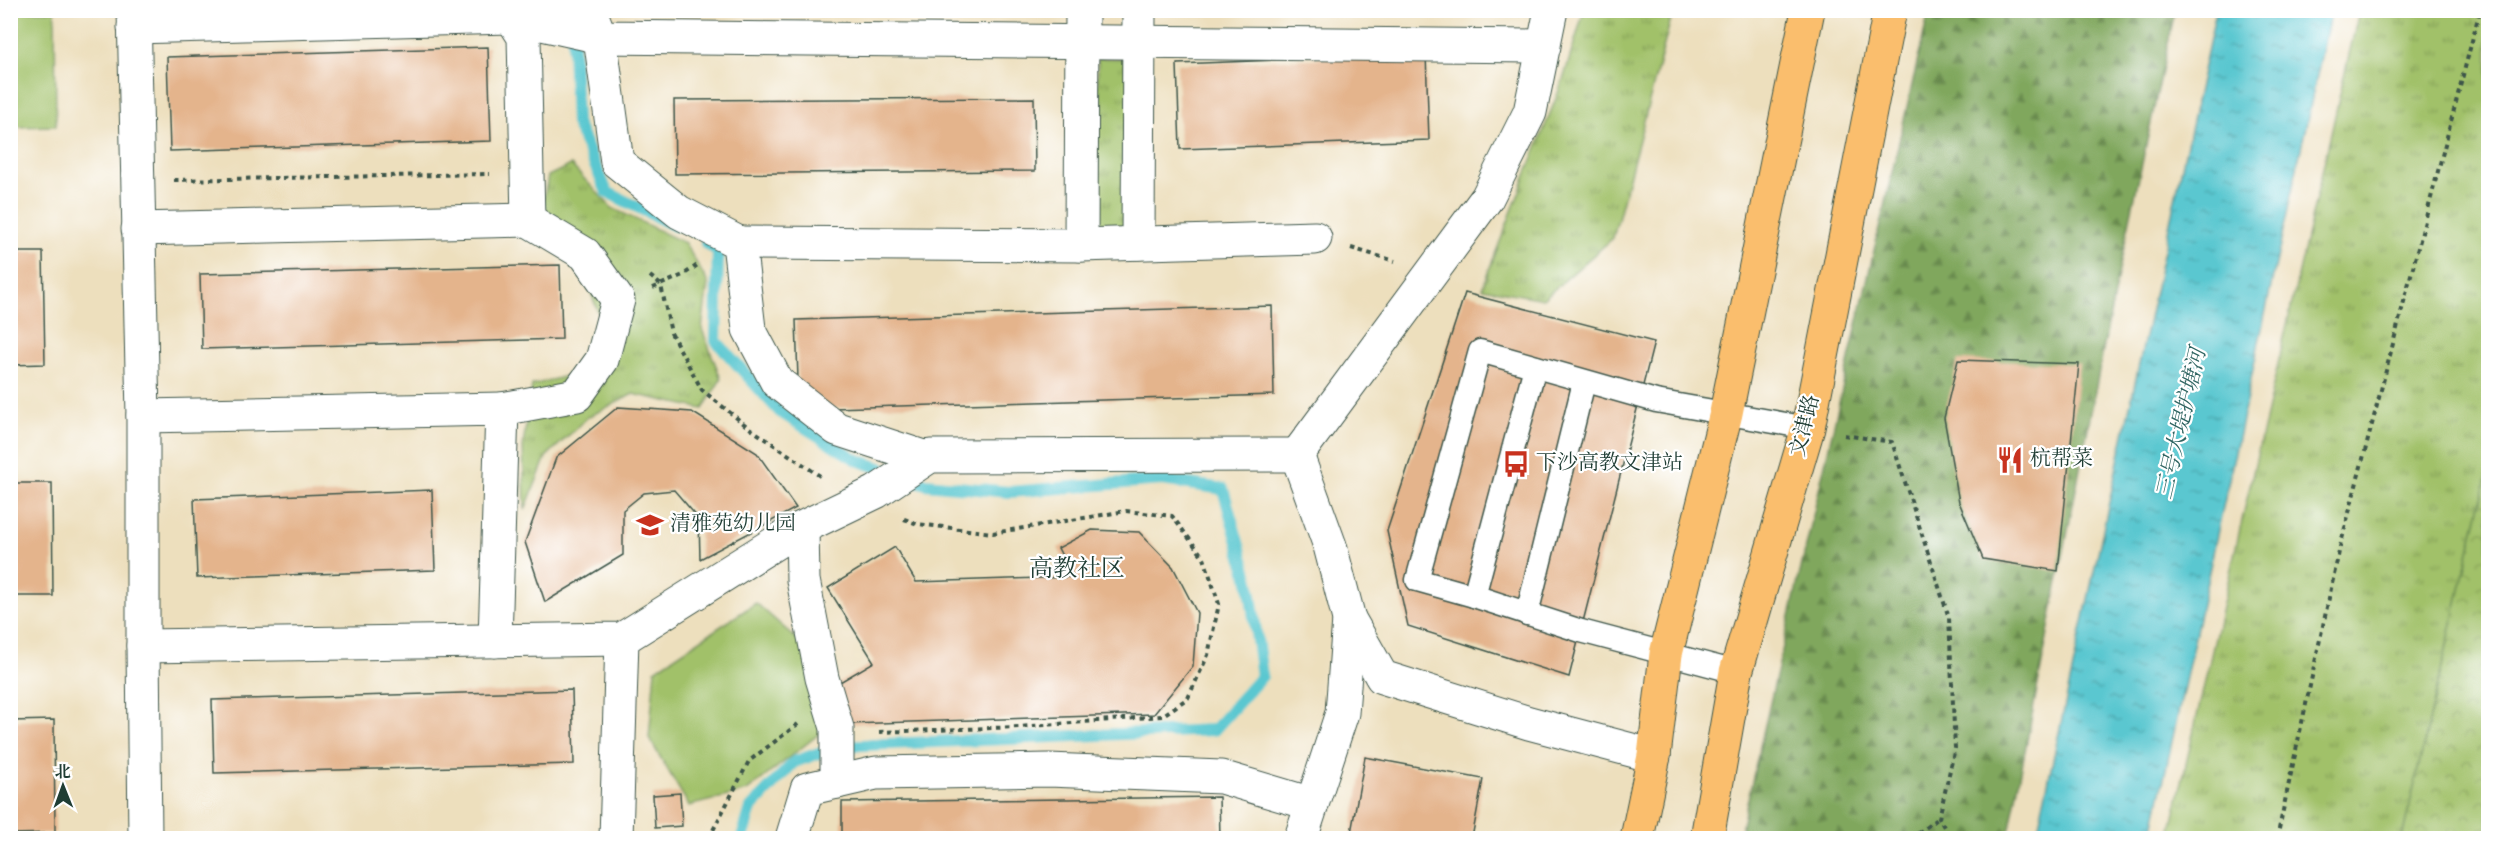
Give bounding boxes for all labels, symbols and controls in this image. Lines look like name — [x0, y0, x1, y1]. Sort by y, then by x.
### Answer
water label: 三号大堤护塘河 — [2150, 341, 2217, 503]
street label: 文津路 — [1784, 392, 1828, 460]
restaurant icon: 杭帮菜 — [1995, 445, 2025, 475]
place label: 杭帮菜 — [2030, 445, 2093, 475]
bus stop icon: 下沙高教文津站 — [1501, 449, 1531, 479]
place label: 下沙高教文津站 — [1536, 449, 1683, 479]
school or university icon: 清雅苑幼儿园 — [635, 510, 665, 540]
place label: 清雅苑幼儿园 — [670, 510, 796, 540]
district label: 高教社区 — [1029, 553, 1125, 587]
north arrow — [33, 756, 93, 816]
text: 北 — [55, 762, 71, 785]

